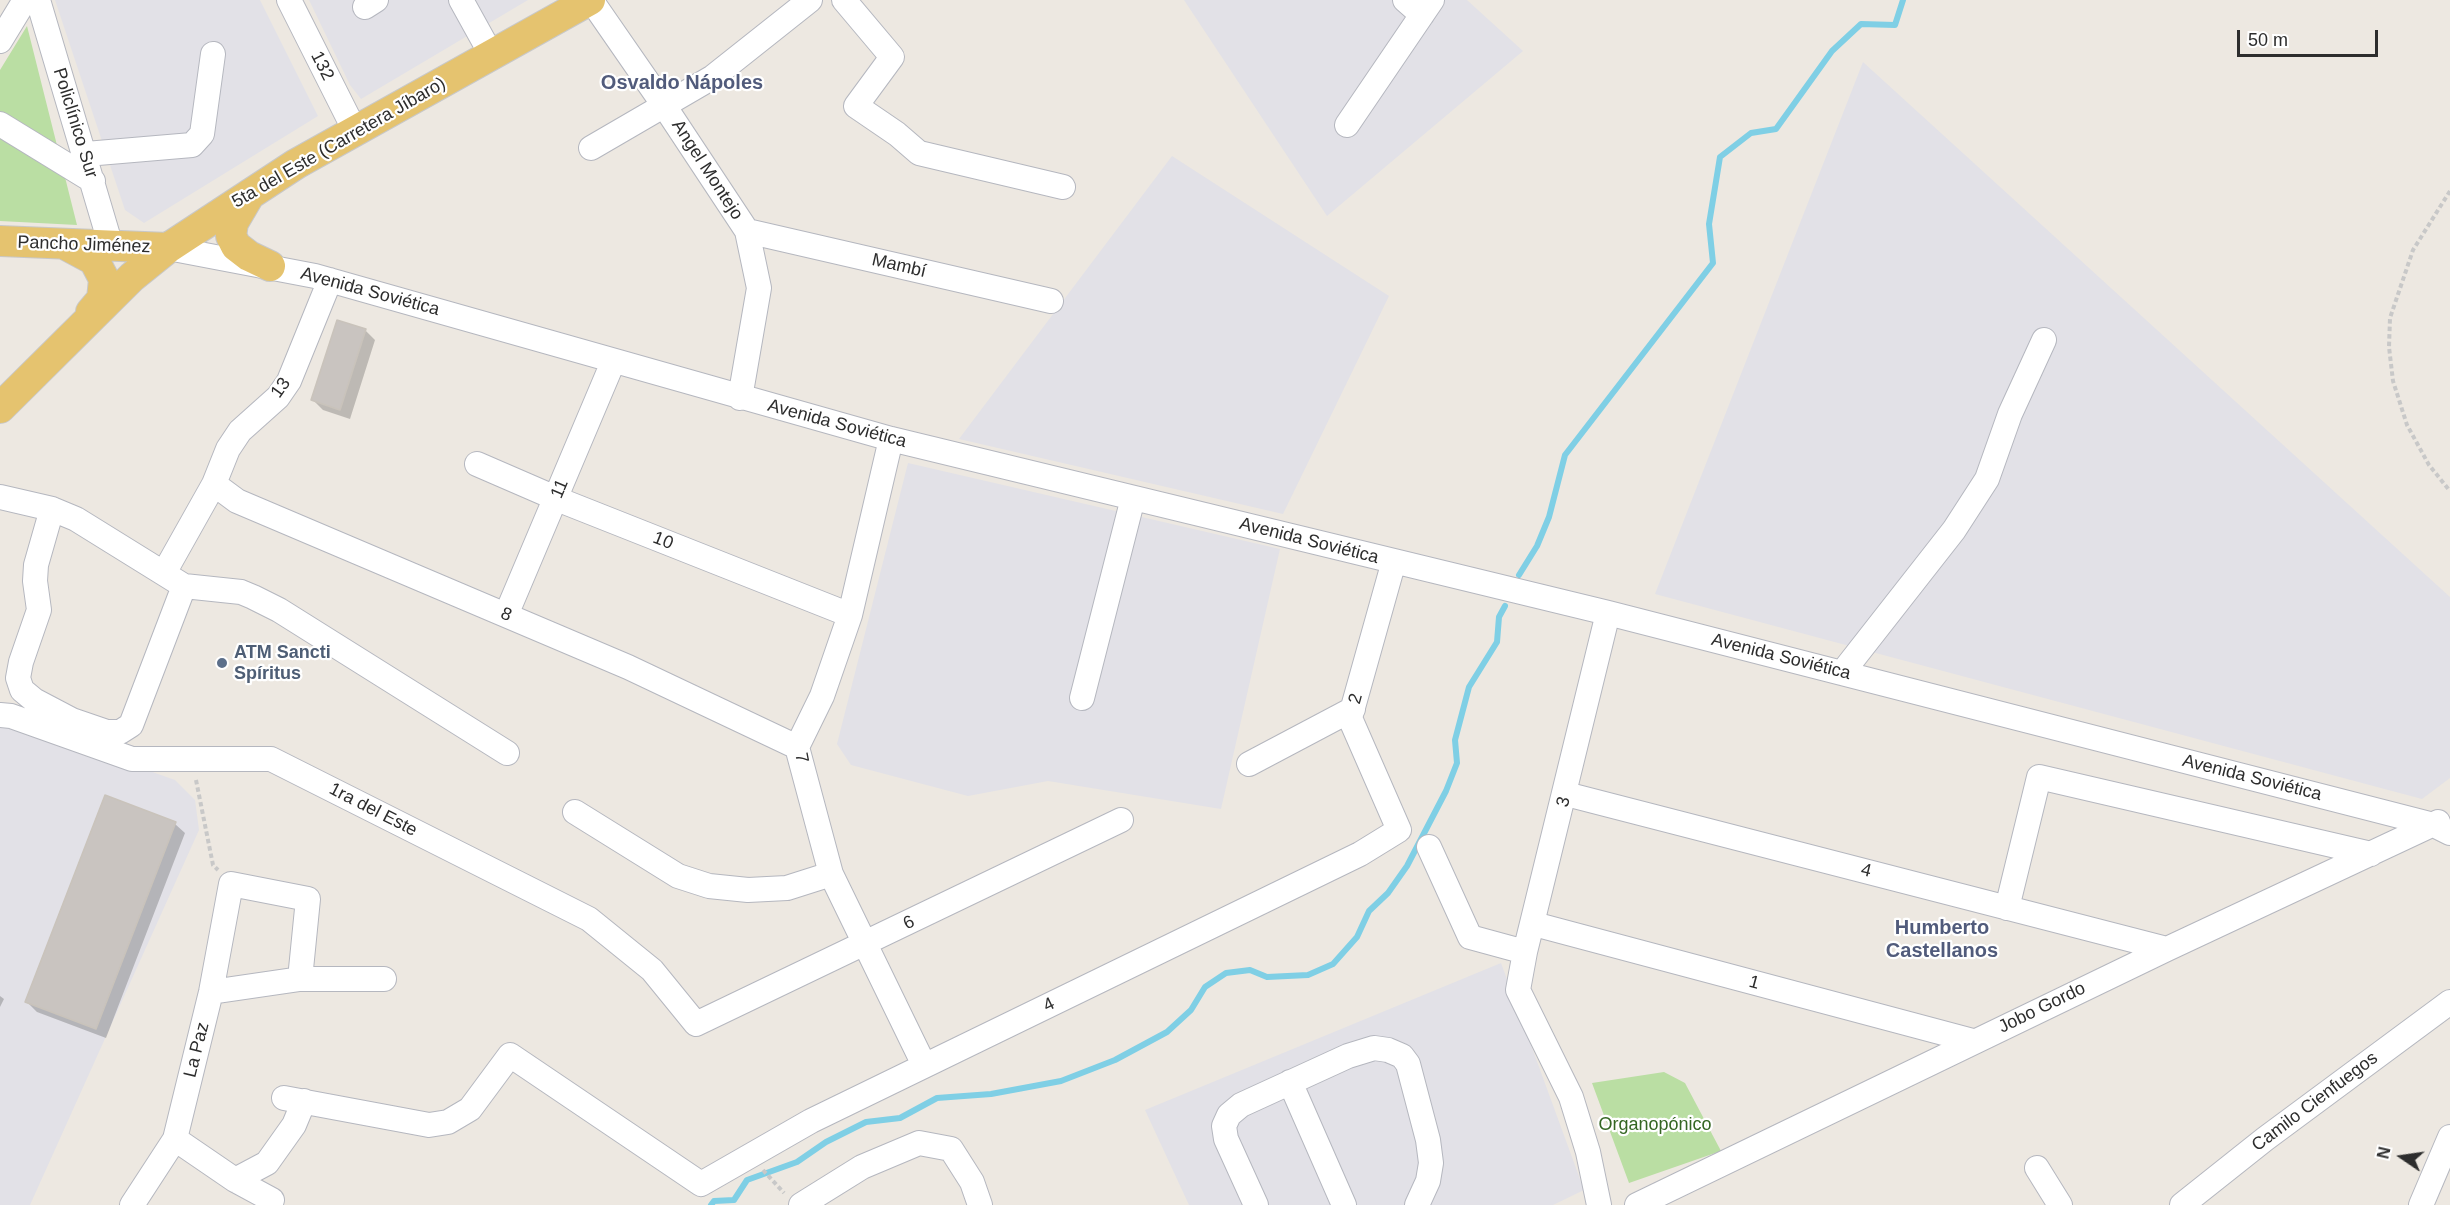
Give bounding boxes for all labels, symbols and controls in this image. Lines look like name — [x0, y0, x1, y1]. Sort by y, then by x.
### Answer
scale bar — [2240, 18, 2381, 56]
text: 50 m — [2248, 30, 2288, 50]
street label: 132 — [306, 48, 338, 84]
street label: Policlínico Sur — [48, 65, 102, 181]
district label: Osvaldo Nápoles — [601, 71, 763, 95]
street label: 5ta del Este (Carretera Jíbaro) — [228, 73, 450, 213]
street label: Angel Montejo — [667, 116, 747, 224]
street label: Pancho Jiménez — [17, 232, 151, 258]
street label: Mambí — [870, 249, 928, 283]
street label: Avenida Soviética — [298, 263, 442, 321]
street label: 13 — [266, 374, 296, 402]
street label: Avenida Soviética — [765, 395, 909, 453]
street label: 11 — [546, 476, 574, 502]
street label: Avenida Soviética — [1237, 513, 1381, 569]
street label: 10 — [650, 527, 676, 555]
street label: 8 — [497, 603, 515, 627]
street label: Avenida Soviética — [1709, 629, 1853, 685]
place label: ATM Sancti Spíritus — [234, 642, 331, 684]
marker: ATM Sancti Spíritus — [215, 656, 229, 670]
street label: 2 — [1344, 691, 1368, 707]
street label: Avenida Soviética — [2180, 750, 2324, 806]
street label: 7 — [789, 751, 813, 765]
street label: 1ra del Este — [325, 779, 421, 841]
street label: 3 — [1552, 795, 1576, 809]
street label: 4 — [1859, 859, 1873, 883]
street label: 6 — [900, 911, 918, 935]
district label: Humberto Castellanos — [1886, 916, 1998, 963]
street label: 1 — [1746, 971, 1762, 995]
street label: Jobo Gordo — [1995, 978, 2089, 1038]
street label: 4 — [1040, 993, 1058, 1017]
street label: La Paz — [180, 1020, 214, 1080]
street label: Camilo Cienfuegos — [2248, 1048, 2382, 1156]
park label: Organopónico — [1598, 1114, 1712, 1136]
north arrow — [2372, 1127, 2432, 1187]
text: N — [2374, 1145, 2394, 1160]

